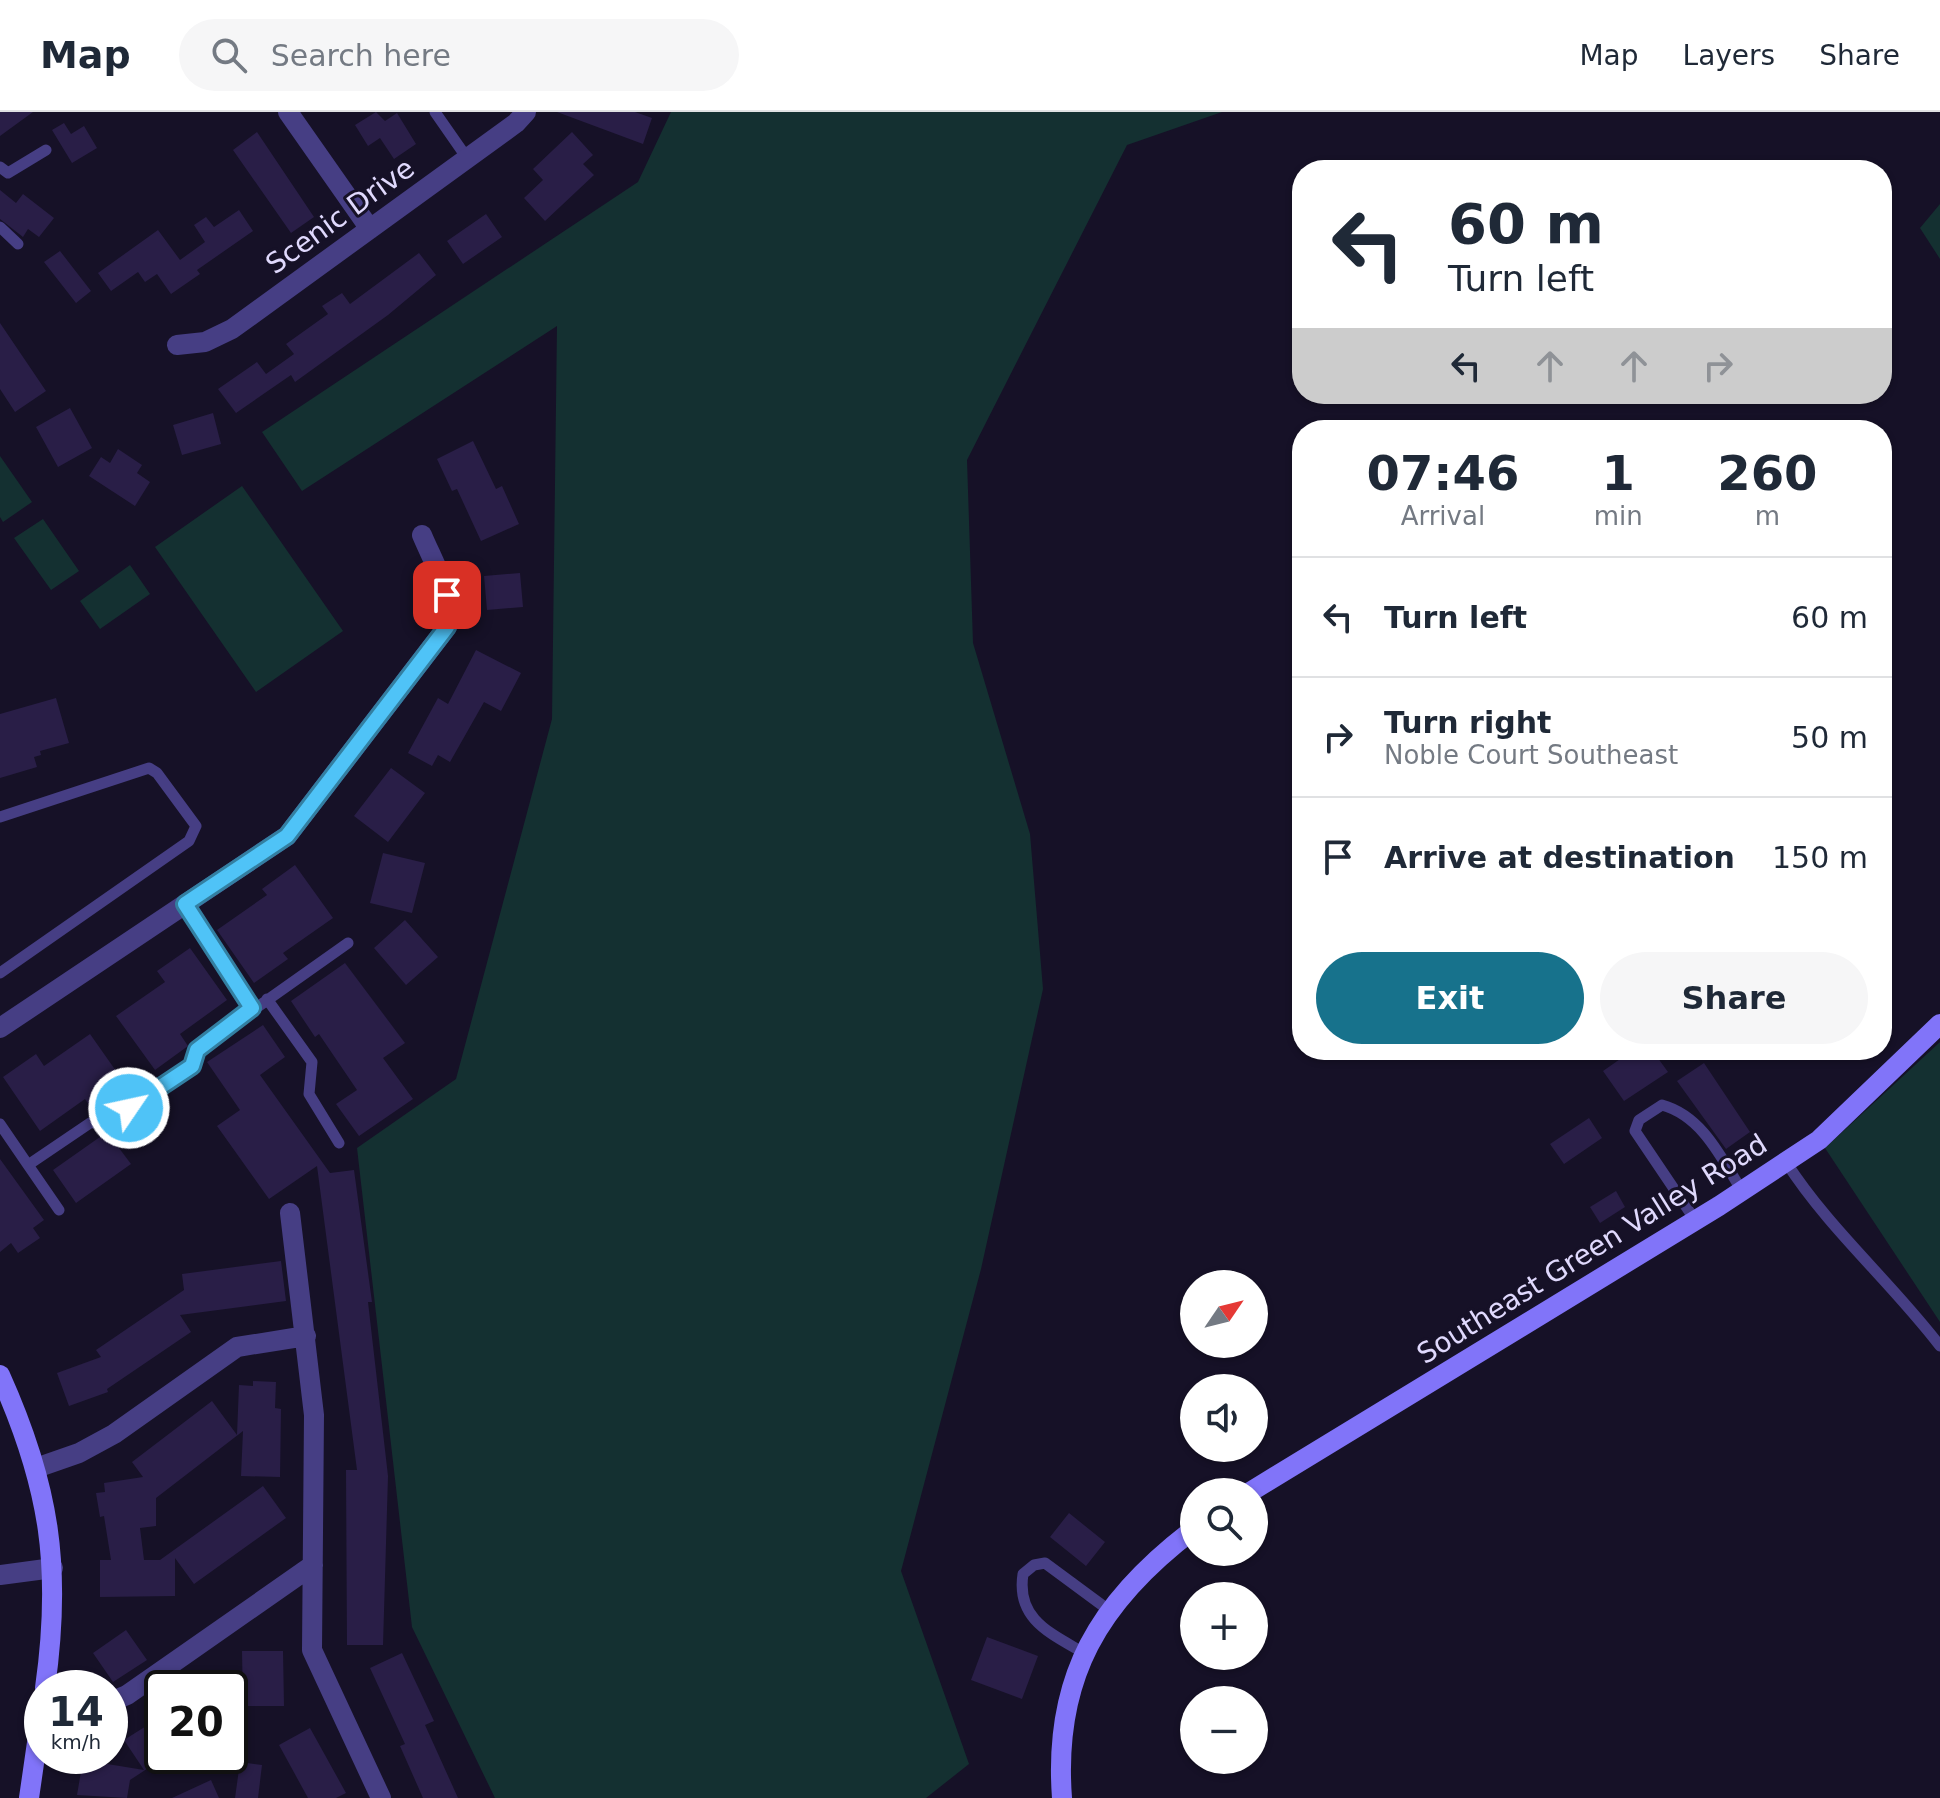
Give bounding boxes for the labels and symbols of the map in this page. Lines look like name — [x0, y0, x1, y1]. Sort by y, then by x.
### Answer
street label: Scenic Drive — [260, 151, 420, 281]
pin — [413, 561, 481, 629]
position arrow — [87, 1066, 171, 1150]
street label: Southeast Green Valley Road — [1411, 1127, 1773, 1371]
north arrow — [1180, 1270, 1268, 1358]
speed limit sign: 20 — [144, 1670, 248, 1774]

